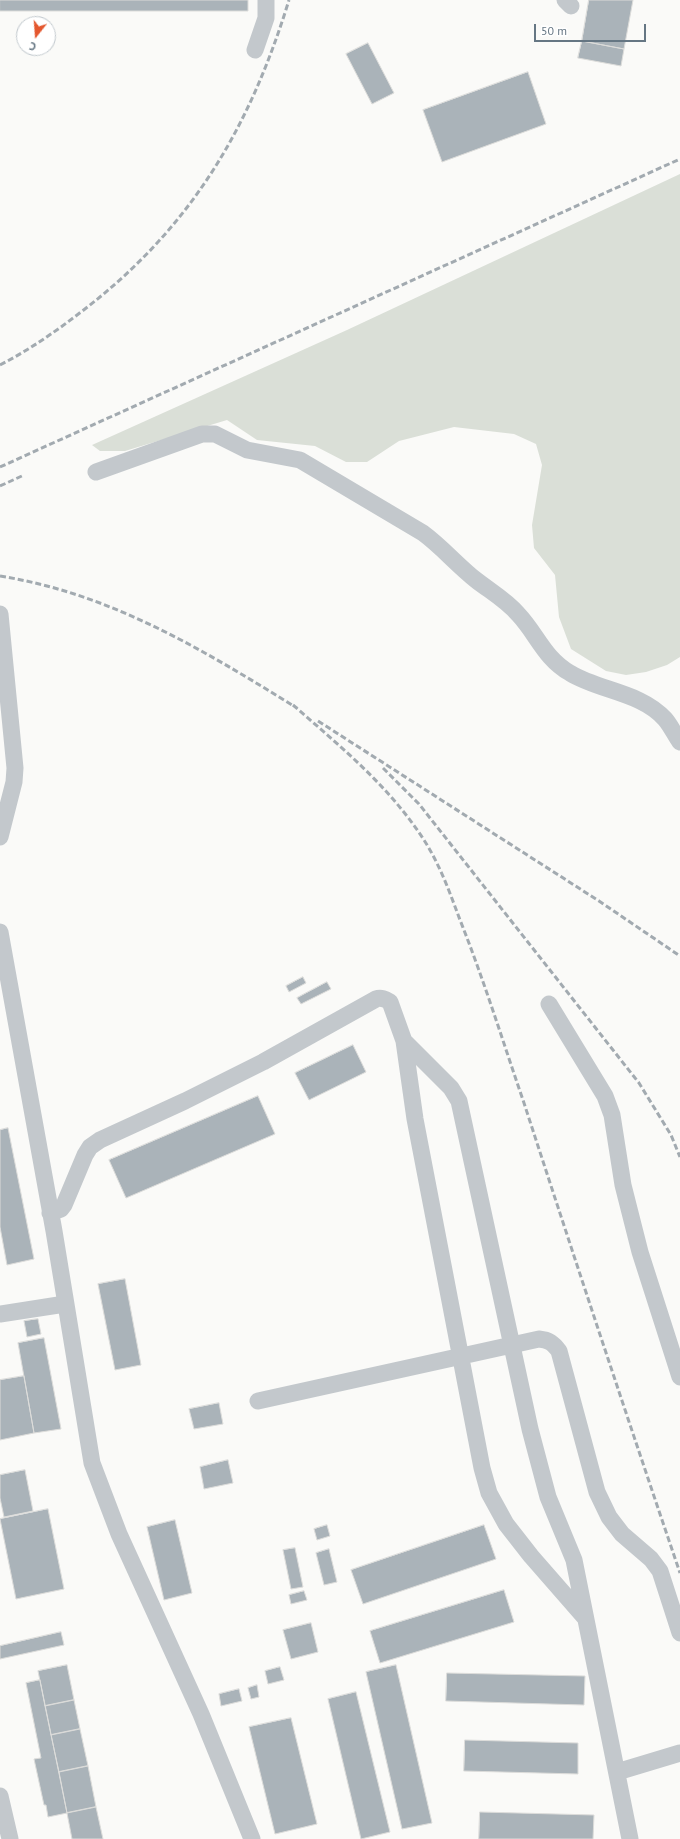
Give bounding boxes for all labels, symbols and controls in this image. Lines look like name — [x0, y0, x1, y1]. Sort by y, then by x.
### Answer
north arrow — [16, 16, 56, 56]
scale bar — [536, 16, 648, 42]
text: 50 m — [541, 23, 567, 38]
text: С — [28, 39, 38, 54]

